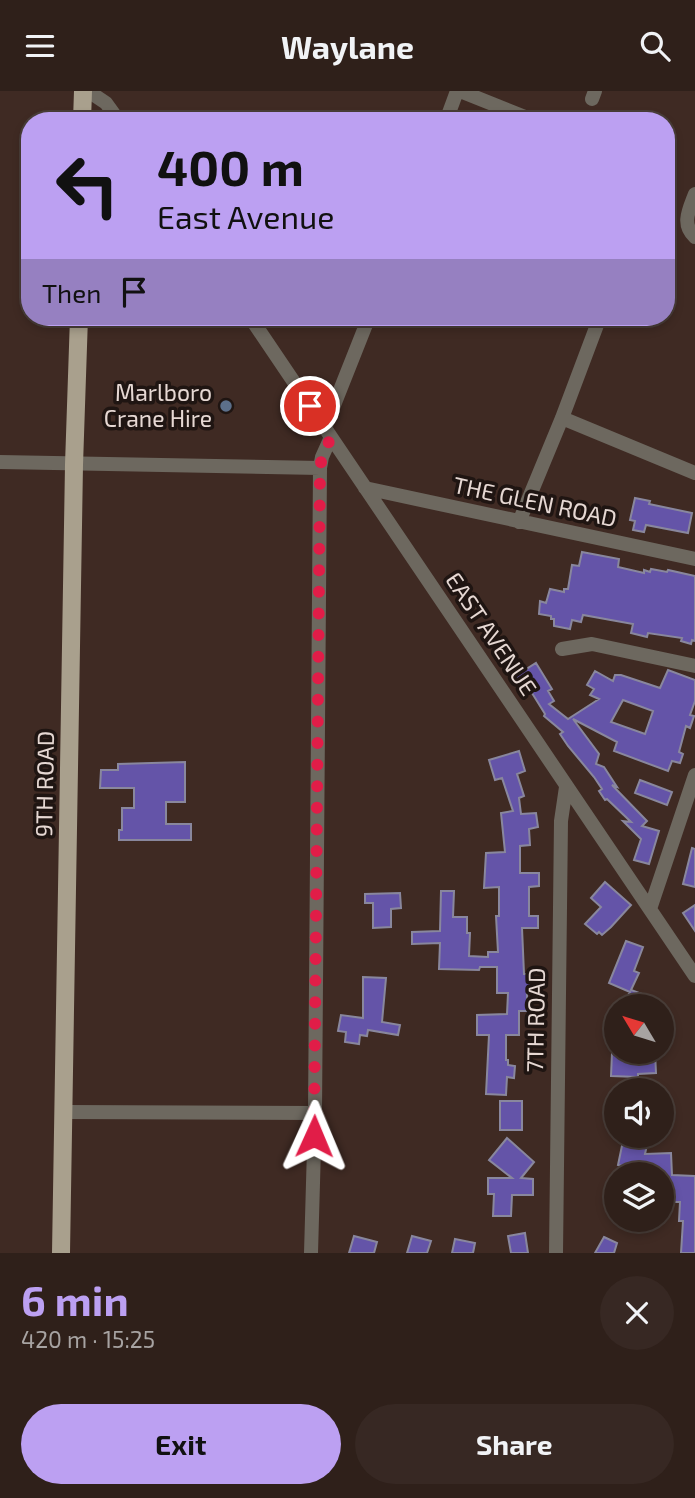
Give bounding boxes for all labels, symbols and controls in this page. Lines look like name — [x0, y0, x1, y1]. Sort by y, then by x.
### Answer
icon: menu — [21, 27, 59, 65]
text: Waylane — [281, 27, 414, 65]
icon: search — [636, 27, 674, 65]
text: 400 m — [157, 137, 304, 196]
icon: left — [42, 140, 133, 231]
text: East Avenue — [157, 197, 335, 235]
icon: arrive — [115, 273, 153, 311]
text: Then — [42, 277, 101, 308]
pin — [280, 376, 340, 436]
place label: Marlboro Crane Hire — [104, 378, 212, 432]
icon: arrive — [291, 387, 329, 425]
marker: Marlboro Crane Hire — [218, 398, 234, 414]
street label: THE GLEN ROAD — [451, 470, 619, 532]
street label: EAST AVENUE — [440, 567, 543, 700]
street label: 9TH ROAD — [29, 731, 59, 837]
street label: 7TH ROAD — [520, 967, 550, 1073]
north arrow — [604, 994, 674, 1064]
map controls — [604, 994, 674, 1232]
button: sound — [604, 1078, 674, 1148]
position arrow — [277, 1099, 351, 1173]
button: layers — [604, 1162, 674, 1232]
text: 6 min — [21, 1274, 129, 1324]
button: close — [600, 1276, 674, 1350]
text: 420 m · 15:25 — [21, 1325, 155, 1353]
button: Exit — [21, 1404, 341, 1484]
button: Share — [355, 1404, 674, 1484]

